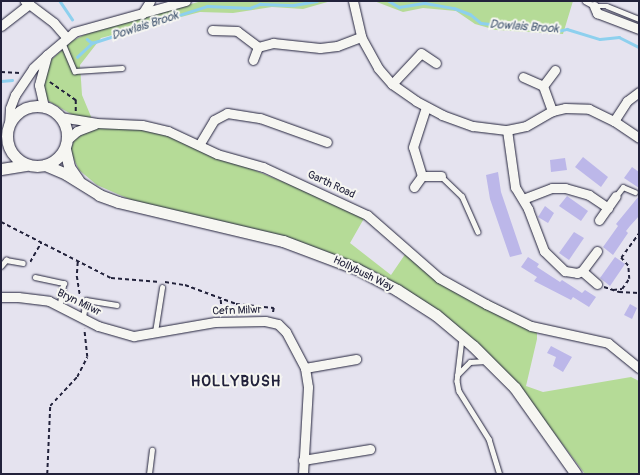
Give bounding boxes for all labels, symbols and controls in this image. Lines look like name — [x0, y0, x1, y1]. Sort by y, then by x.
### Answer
water label: Dowlais Brook — [110, 8, 180, 44]
water label: Dowlais Brook — [489, 17, 559, 37]
street label: Garth Road — [305, 168, 357, 202]
street label: Hollybush Way — [331, 254, 395, 294]
street label: Bryn Milwr — [55, 287, 103, 319]
street label: Cefn Milwr — [212, 304, 262, 318]
district label: HOLLYBUSH — [191, 373, 281, 391]

